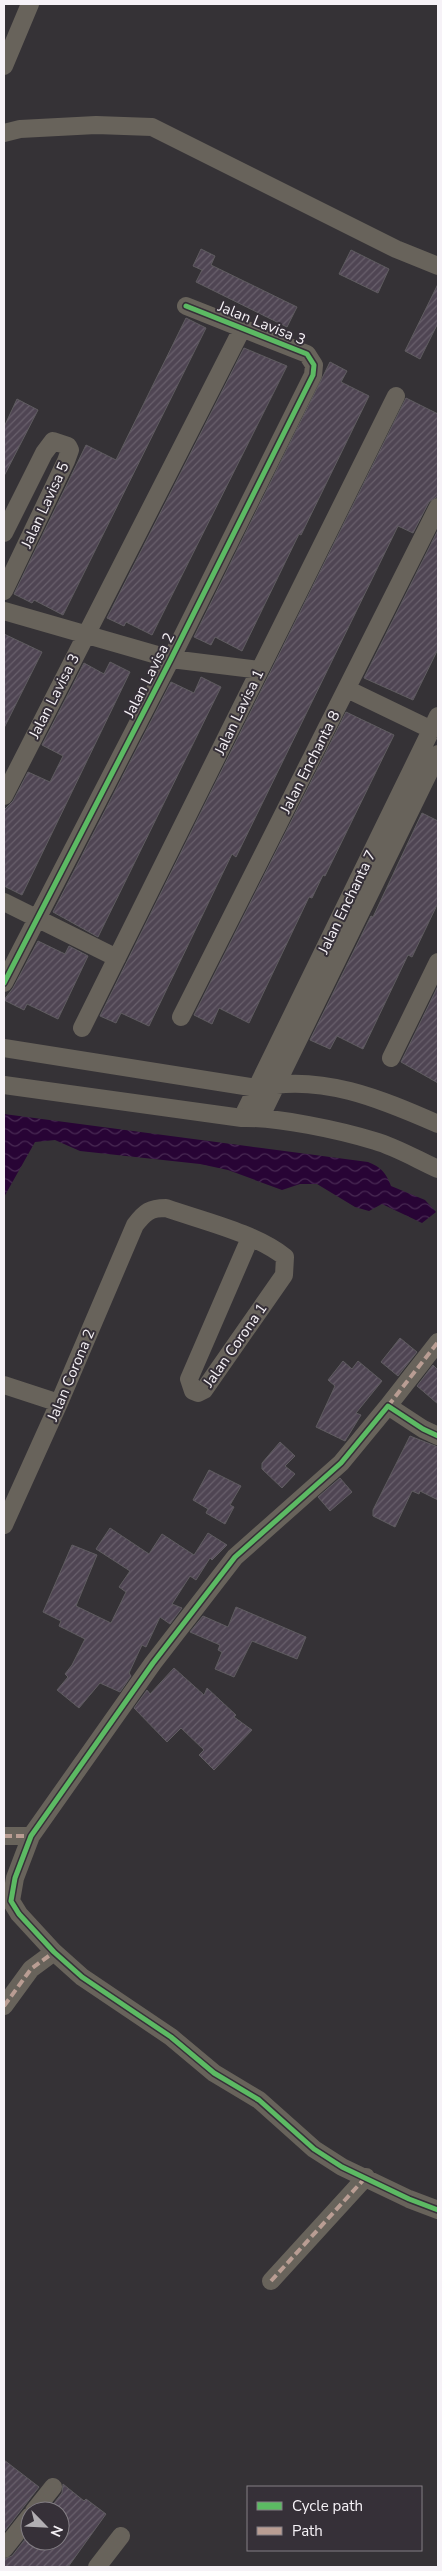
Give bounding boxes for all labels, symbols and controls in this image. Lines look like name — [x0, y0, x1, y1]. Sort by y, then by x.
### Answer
street label: Jalan Lavisa 3 — [214, 296, 309, 350]
street label: Jalan Lavisa 5 — [16, 459, 74, 552]
street label: Jalan Lavisa 2 — [119, 629, 179, 722]
street label: Jalan Lavisa 3 — [24, 650, 84, 743]
street label: Jalan Lavisa 1 — [209, 666, 268, 759]
street label: Jalan Enchanta 8 — [275, 707, 345, 818]
street label: Jalan Enchanta 7 — [313, 847, 381, 958]
street label: Jalan Corona 1 — [198, 1299, 271, 1392]
street label: Jalan Corona 2 — [42, 1326, 99, 1425]
legend — [247, 2486, 422, 2551]
text: Cycle path — [292, 2496, 363, 2516]
north arrow — [20, 2501, 70, 2551]
text: Path — [292, 2521, 323, 2541]
text: N — [46, 2522, 67, 2540]

